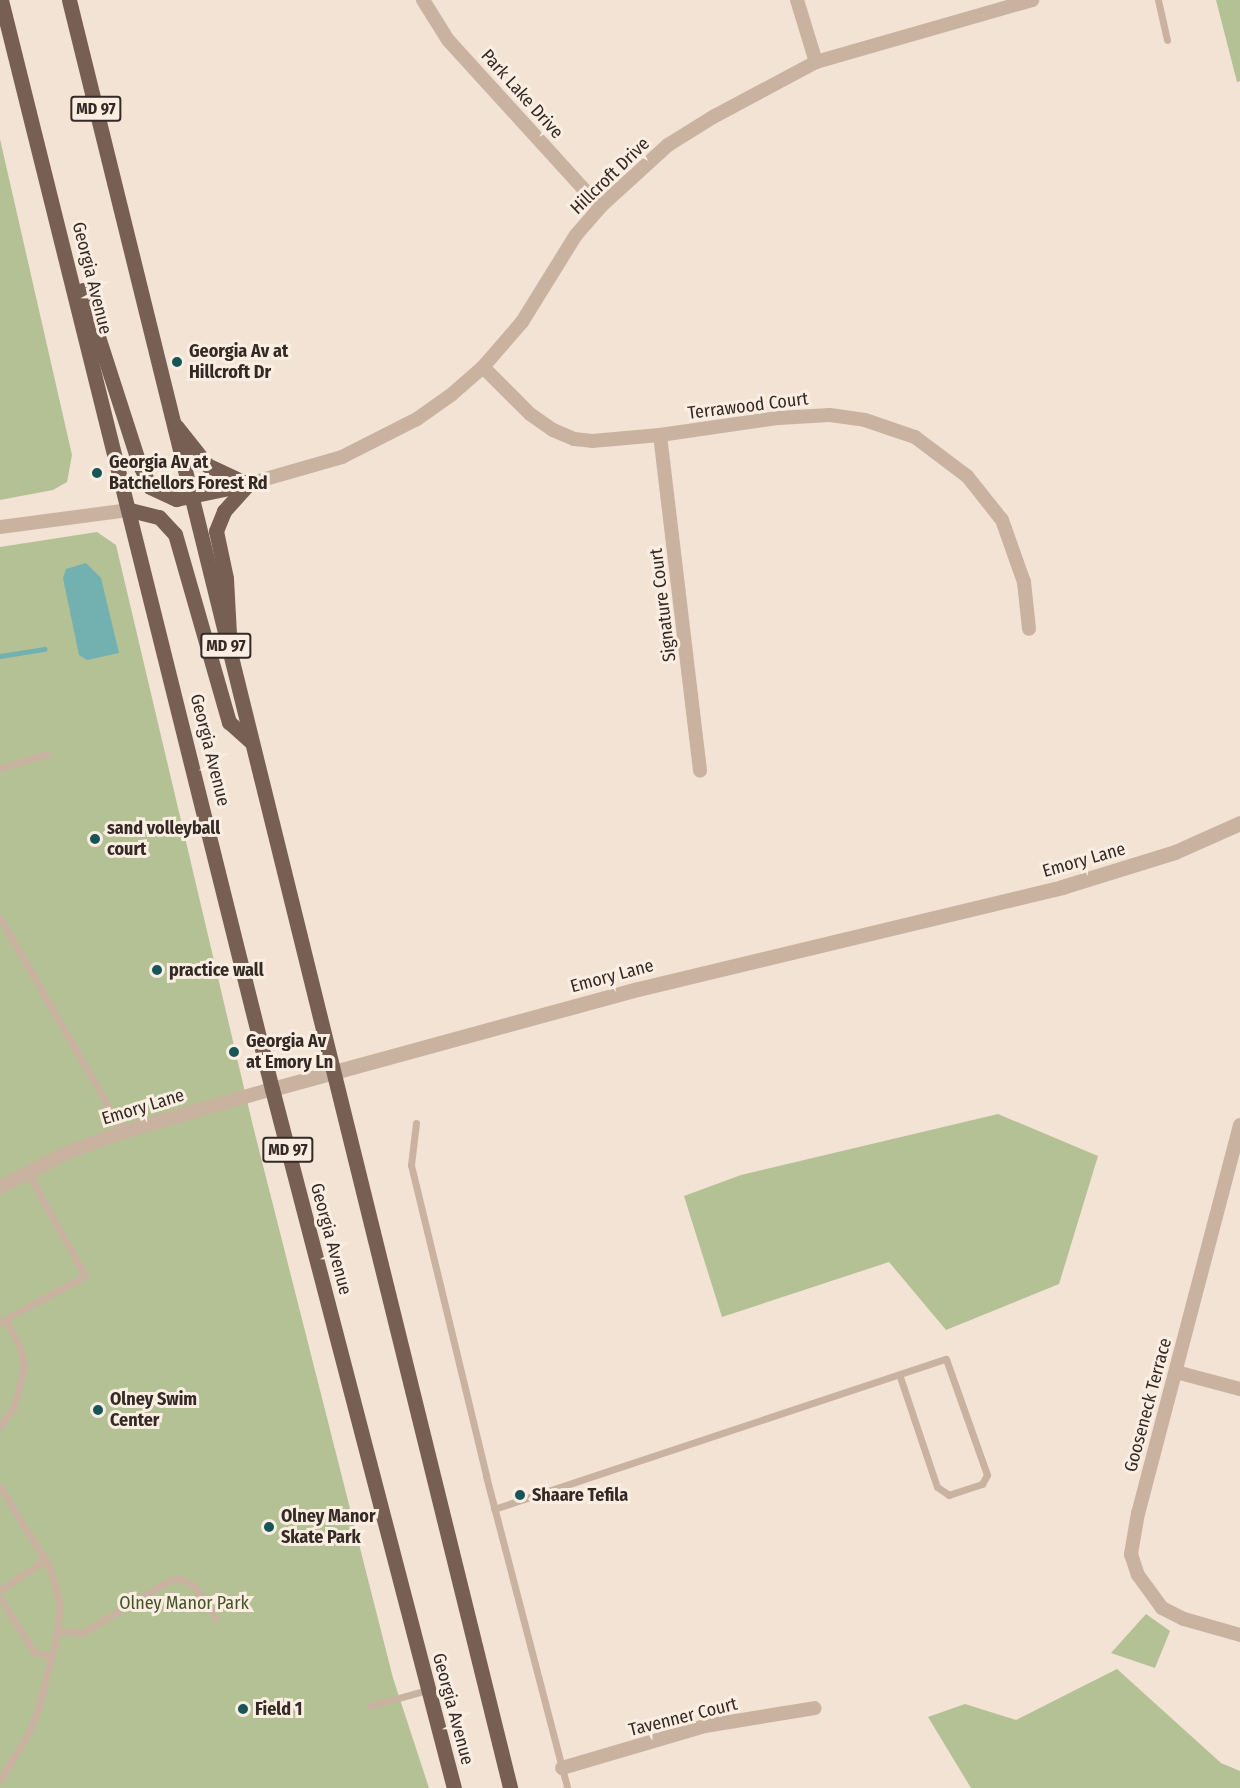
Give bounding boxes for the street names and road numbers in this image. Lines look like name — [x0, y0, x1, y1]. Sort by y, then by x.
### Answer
street label: Park Lake Drive — [476, 45, 568, 143]
road number: MD 97 — [69, 96, 123, 122]
street label: Hillcroft Drive — [566, 133, 654, 219]
street label: Georgia Avenue — [68, 220, 116, 336]
street label: Terrawood Court — [686, 388, 810, 424]
street label: Signature Court — [645, 547, 681, 663]
road number: MD 97 — [199, 633, 253, 659]
street label: Georgia Avenue — [186, 692, 234, 808]
street label: Emory Lane — [1040, 838, 1128, 882]
street label: Emory Lane — [568, 955, 656, 997]
street label: Emory Lane — [99, 1084, 187, 1130]
road number: MD 97 — [261, 1137, 315, 1163]
street label: Georgia Avenue — [306, 1181, 356, 1297]
street label: Gooseneck Terrace — [1120, 1336, 1176, 1474]
street label: Georgia Avenue — [428, 1651, 478, 1767]
street label: Tavenner Court — [627, 1693, 739, 1741]

